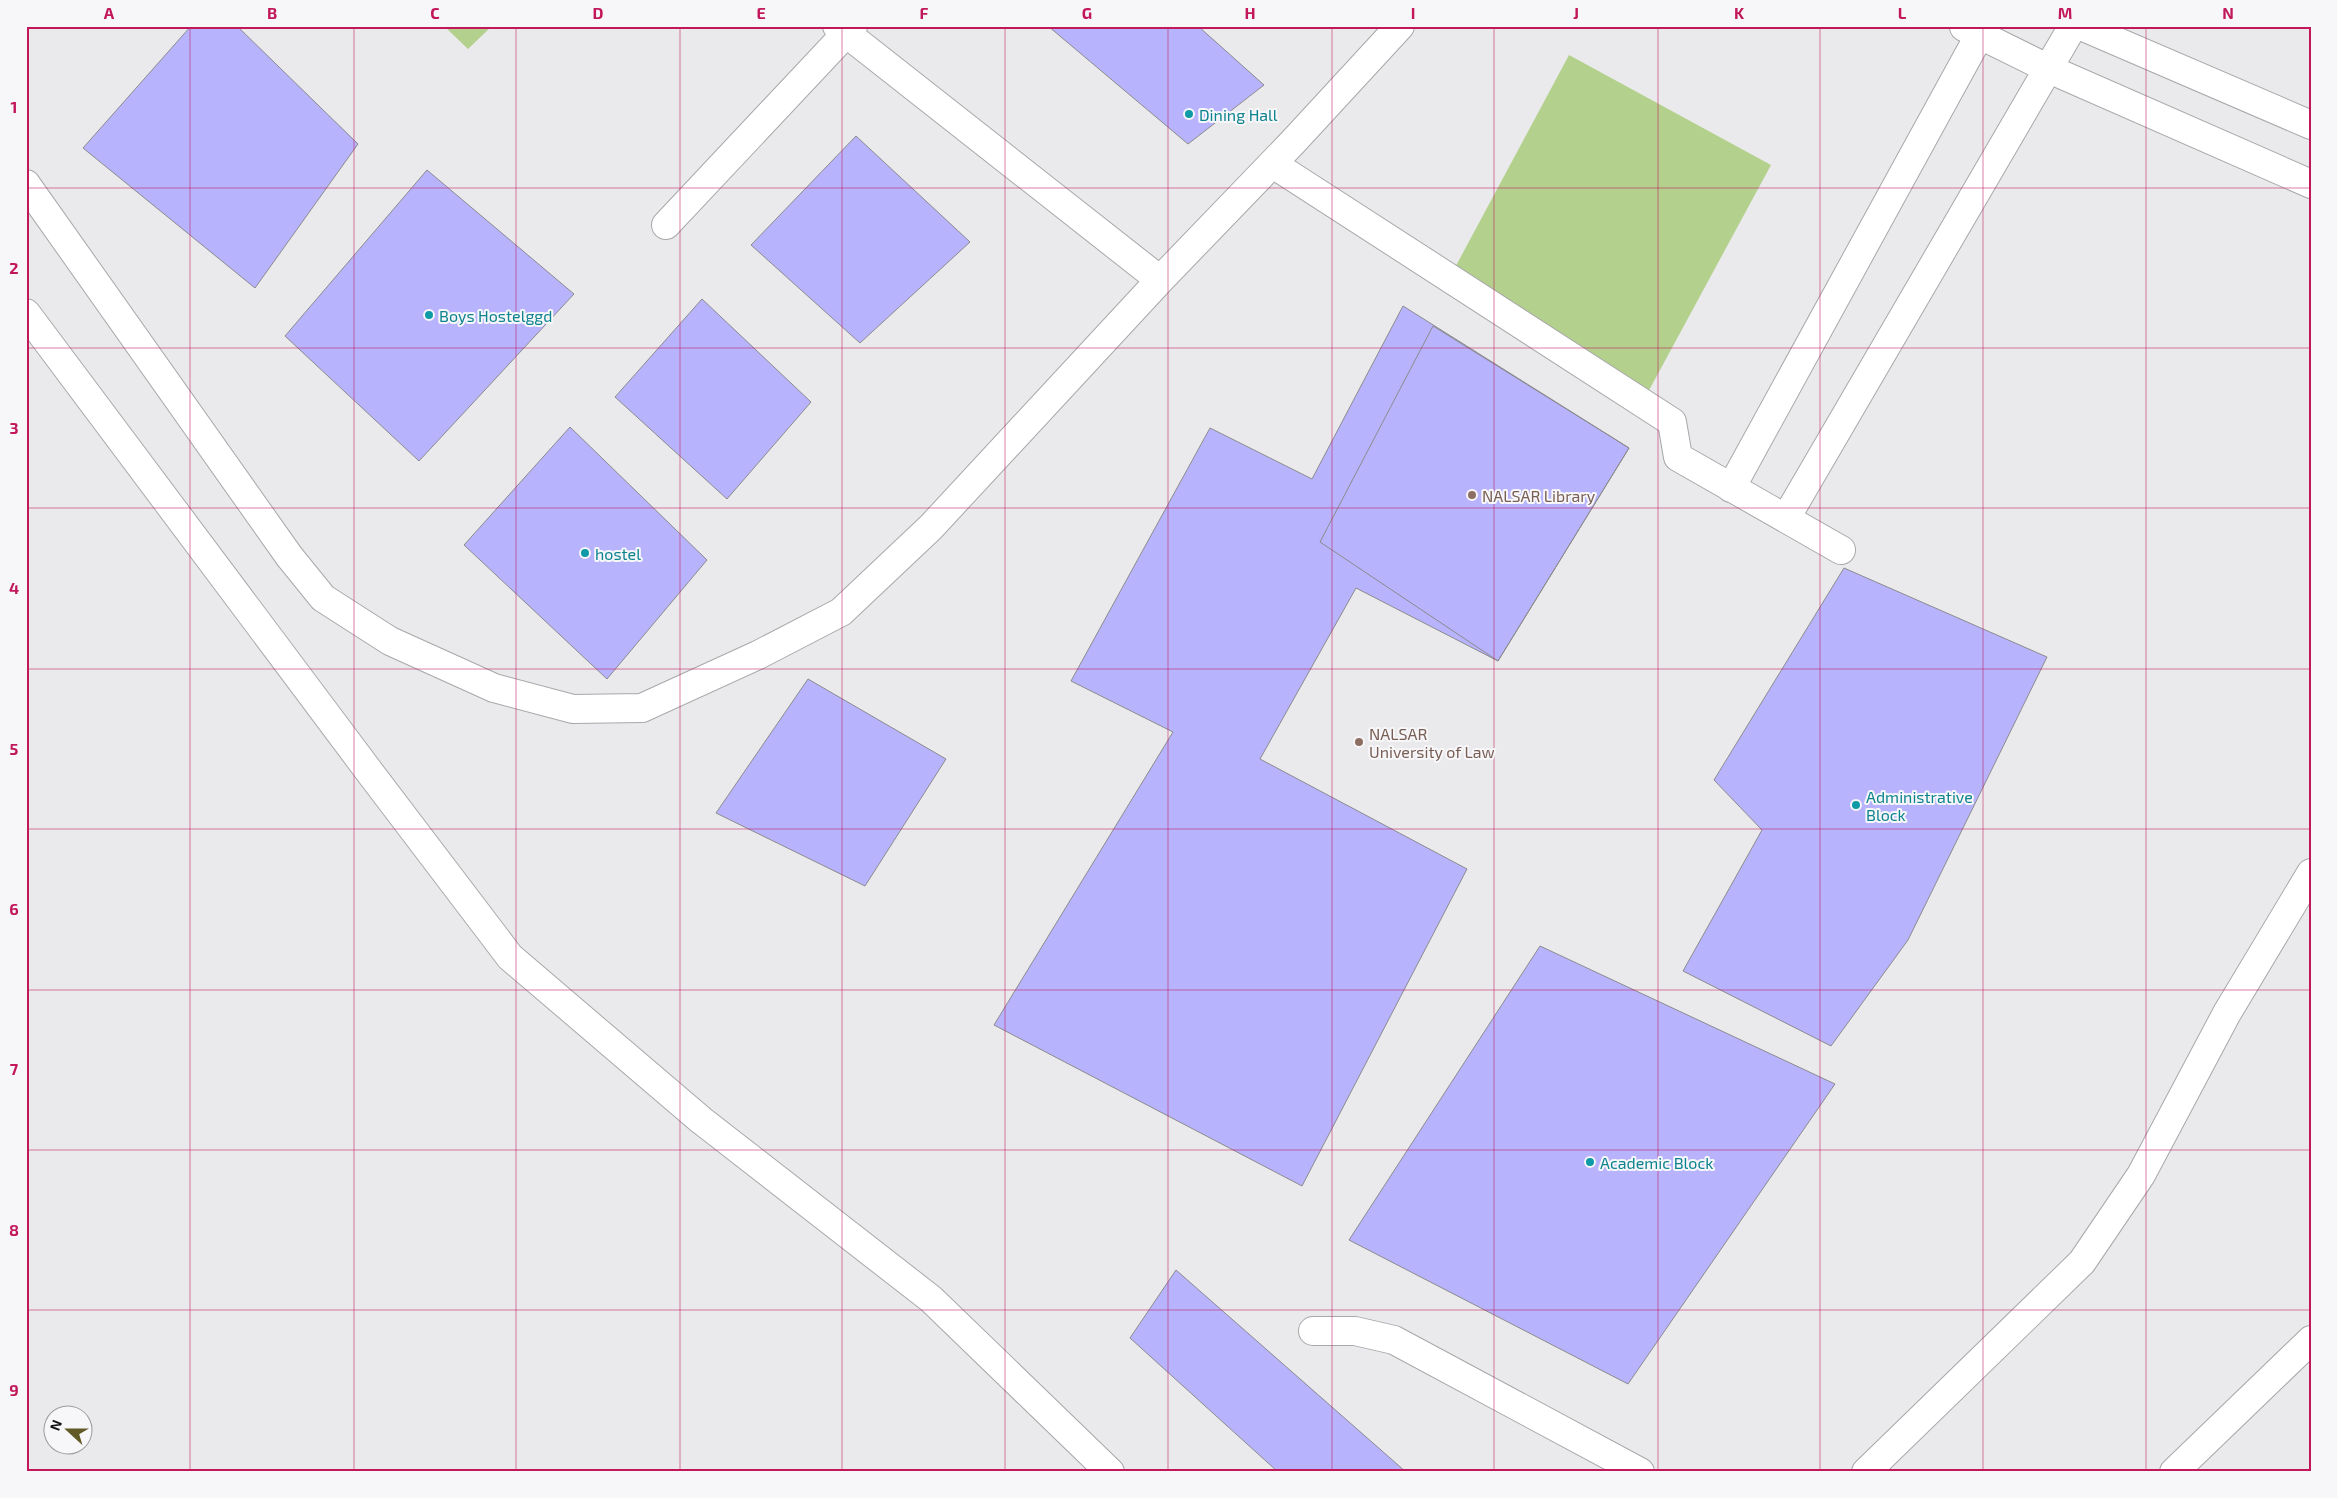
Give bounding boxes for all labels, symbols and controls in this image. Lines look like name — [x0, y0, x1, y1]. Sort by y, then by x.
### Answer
text: A — [104, 3, 115, 22]
text: B — [267, 3, 277, 22]
text: C — [430, 3, 440, 22]
text: D — [593, 3, 604, 22]
text: E — [756, 3, 766, 22]
text: F — [920, 3, 929, 22]
text: G — [1082, 3, 1092, 22]
text: H — [1244, 3, 1256, 22]
text: I — [1411, 3, 1415, 22]
text: J — [1573, 3, 1579, 22]
text: K — [1734, 3, 1745, 22]
text: L — [1898, 3, 1907, 22]
text: M — [2058, 3, 2072, 22]
text: N — [2222, 3, 2234, 22]
text: 1 — [11, 97, 17, 116]
place label: Dining Hall — [1199, 105, 1278, 124]
marker: Dining Hall — [1183, 108, 1195, 120]
text: 2 — [9, 258, 19, 277]
place label: Boys Hostelggd — [439, 306, 552, 325]
marker: Boys Hostelggd — [423, 309, 435, 321]
text: 3 — [9, 418, 19, 437]
place label: NALSAR Library — [1482, 486, 1596, 505]
marker: NALSAR Library — [1466, 489, 1478, 501]
place label: hostel — [595, 544, 641, 563]
marker: hostel — [579, 547, 591, 559]
text: 4 — [9, 578, 19, 597]
place label: NALSAR University of Law — [1369, 724, 1495, 761]
marker: NALSAR University of Law — [1353, 736, 1365, 748]
text: 5 — [10, 739, 19, 758]
place label: Administrative Block — [1866, 787, 1973, 824]
marker: Administrative Block — [1850, 799, 1862, 811]
text: 6 — [9, 899, 19, 918]
text: 7 — [10, 1059, 19, 1078]
place label: Academic Block — [1600, 1153, 1713, 1172]
marker: Academic Block — [1584, 1156, 1596, 1168]
text: 8 — [9, 1220, 19, 1239]
text: 9 — [9, 1380, 19, 1399]
north arrow — [42, 1406, 92, 1456]
text: N — [46, 1417, 65, 1433]

